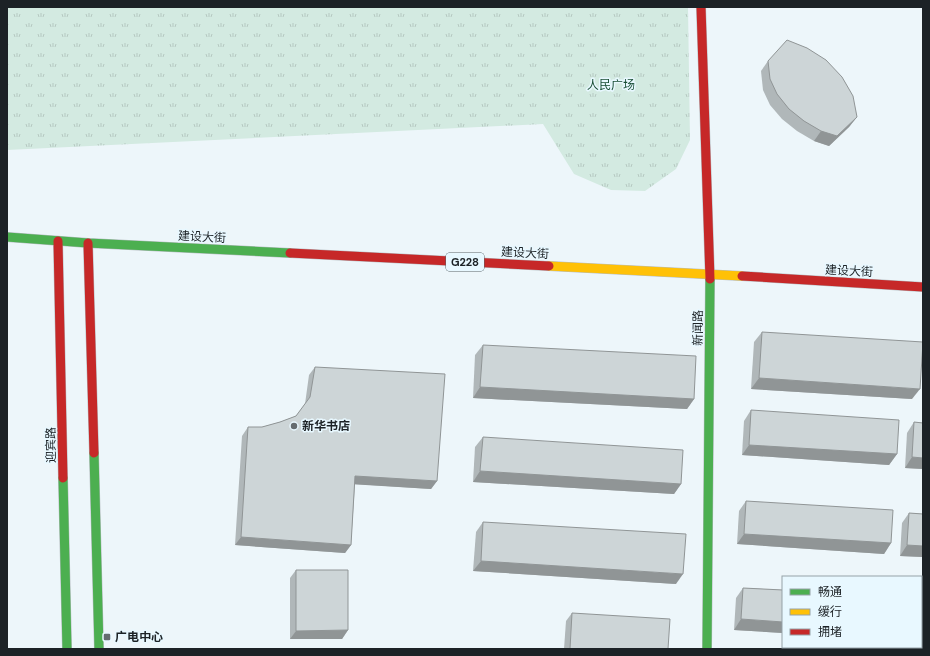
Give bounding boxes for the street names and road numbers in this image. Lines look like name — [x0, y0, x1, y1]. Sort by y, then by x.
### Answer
street label: 建设大街 — [178, 228, 226, 246]
street label: 建设大街 — [501, 244, 549, 262]
road number: G228 — [446, 253, 484, 271]
street label: 建设大街 — [825, 262, 873, 280]
street label: 新闻路 — [690, 310, 706, 346]
street label: 迎宾路 — [43, 427, 59, 463]

